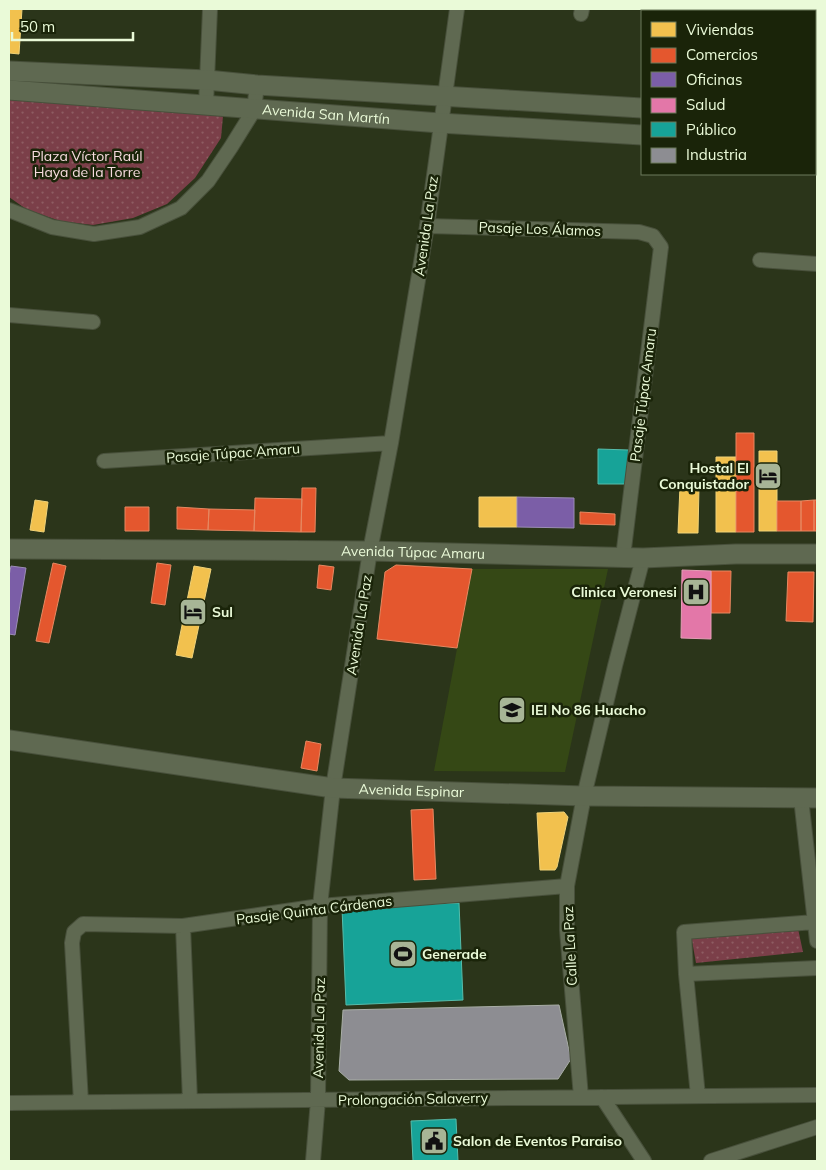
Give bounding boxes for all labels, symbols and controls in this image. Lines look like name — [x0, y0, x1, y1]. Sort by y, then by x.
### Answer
scale bar — [12, 10, 134, 42]
legend — [641, 10, 816, 175]
text: 50 m — [20, 17, 55, 36]
text: Viviendas — [686, 20, 754, 39]
text: Comercios — [686, 45, 758, 64]
text: Oficinas — [686, 70, 742, 89]
text: Salud — [686, 95, 726, 114]
street label: Avenida San Martín — [261, 100, 391, 128]
text: Público — [686, 120, 736, 139]
text: Industria — [686, 145, 747, 164]
park label: Plaza Víctor Raúl Haya de la Torre — [31, 147, 143, 181]
street label: Avenida La Paz — [410, 175, 442, 277]
street label: Pasaje Los Álamos — [478, 218, 602, 240]
street label: Pasaje Túpac Amaru — [626, 327, 660, 463]
street label: Pasaje Túpac Amaru — [165, 439, 301, 467]
place label: Hostal El Conquistador — [659, 459, 749, 493]
hotel icon: Hostal El Conquistador — [753, 461, 783, 491]
street label: Avenida Túpac Amaru — [341, 542, 485, 563]
street label: Avenida La Paz — [342, 574, 376, 676]
hospital icon: Clinica Veronesi — [681, 577, 711, 607]
place label: Clinica Veronesi — [571, 583, 677, 601]
hotel icon: Sul — [178, 597, 208, 627]
place label: Sul — [212, 603, 233, 621]
school or university icon: IEI No 86 Huacho — [497, 695, 527, 725]
place label: IEI No 86 Huacho — [531, 701, 646, 719]
street label: Avenida Espinar — [358, 780, 465, 801]
street label: Pasaje Quinta Cárdenas — [235, 891, 393, 929]
street label: Calle La Paz — [559, 906, 581, 986]
sports icon: Generade — [388, 939, 418, 969]
place label: Generade — [422, 945, 487, 963]
street label: Avenida La Paz — [309, 977, 329, 1079]
street label: Prolongación Salaverry — [338, 1089, 489, 1109]
public building icon: Salon de Eventos Paraiso — [419, 1126, 449, 1156]
place label: Salon de Eventos Paraiso — [453, 1132, 622, 1150]

